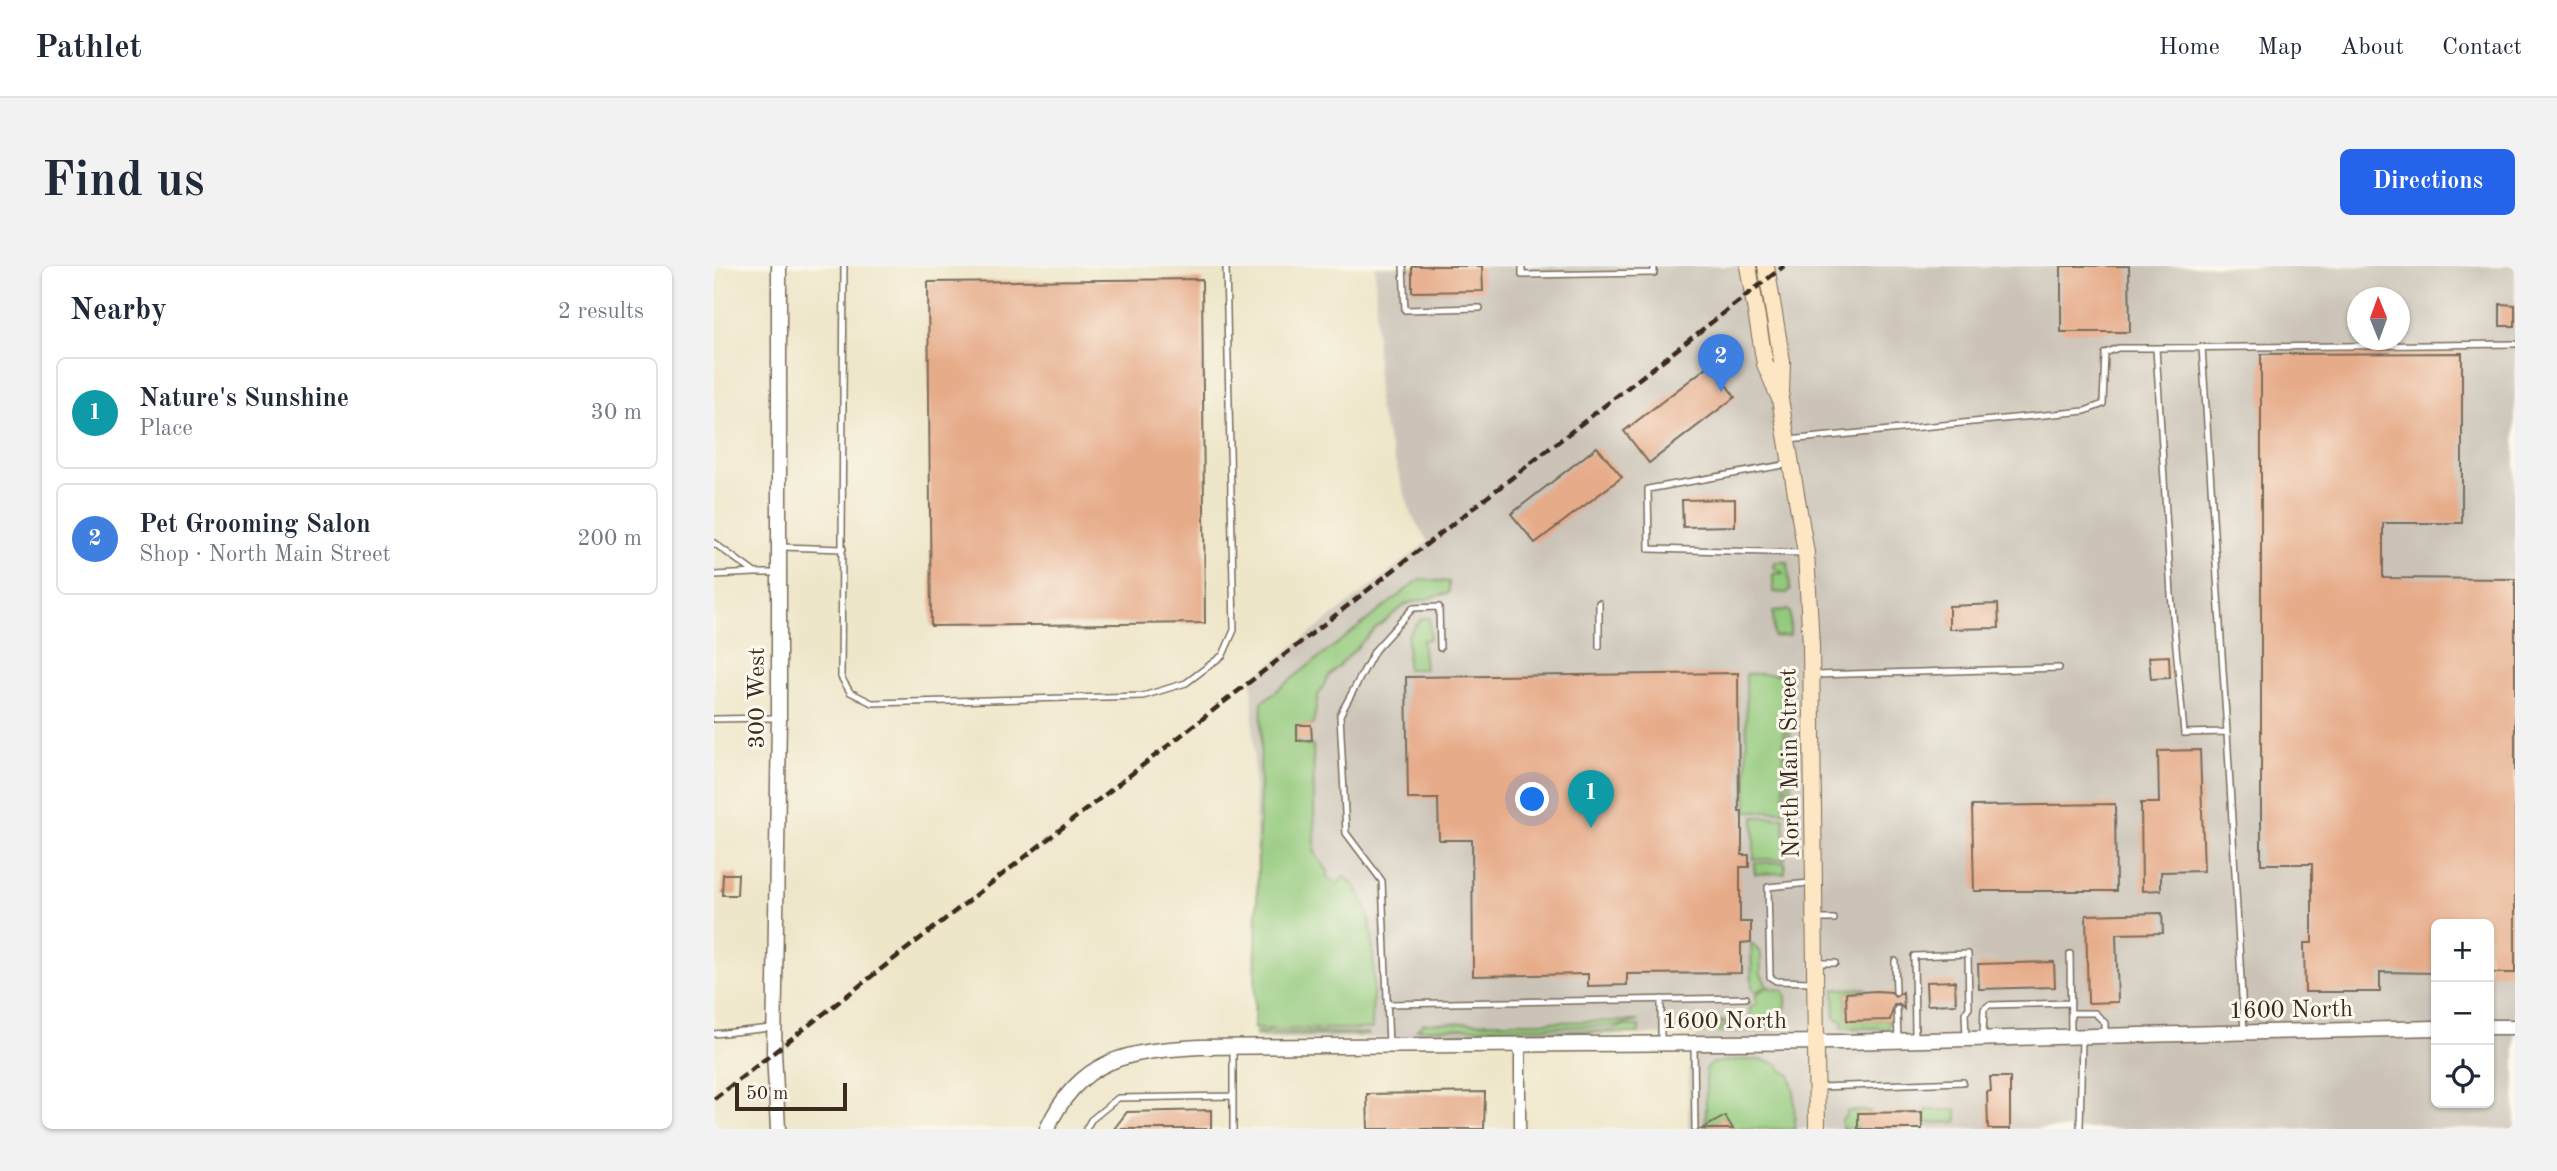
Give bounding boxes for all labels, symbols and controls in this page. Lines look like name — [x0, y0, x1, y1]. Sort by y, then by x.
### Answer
text: Pathlet — [35, 32, 142, 65]
text: Home — [2159, 36, 2220, 60]
text: Map — [2258, 36, 2302, 60]
text: About — [2340, 36, 2404, 60]
text: Contact — [2442, 36, 2522, 60]
button: Directions — [2340, 149, 2515, 215]
text: Find us — [42, 158, 205, 207]
north arrow — [2347, 287, 2410, 350]
text: Nearby — [70, 296, 167, 326]
text: 2 results — [558, 300, 644, 323]
pin: 2 — [1698, 334, 1744, 392]
text: Nature's Sunshine — [139, 386, 349, 412]
text: 1 — [88, 401, 102, 424]
text: 30 m — [591, 401, 642, 424]
text: Place — [139, 417, 193, 440]
text: Pet Grooming Salon — [139, 512, 371, 538]
text: 2 — [88, 527, 102, 550]
text: 200 m — [577, 527, 642, 550]
text: Shop · North Main Street — [139, 543, 391, 566]
street label: 300 West — [746, 647, 770, 749]
street label: North Main Street — [1777, 668, 1805, 858]
pin: 1 — [1568, 770, 1614, 828]
your location — [1515, 782, 1549, 816]
map controls — [2431, 919, 2494, 1108]
button: + — [2431, 919, 2494, 982]
button: − — [2431, 982, 2494, 1045]
street label: 1600 North — [2229, 998, 2353, 1024]
street label: 1600 North — [1663, 1010, 1787, 1034]
button: locate — [2431, 1045, 2494, 1108]
scale bar — [735, 1080, 847, 1112]
text: 50 m — [746, 1085, 788, 1104]

